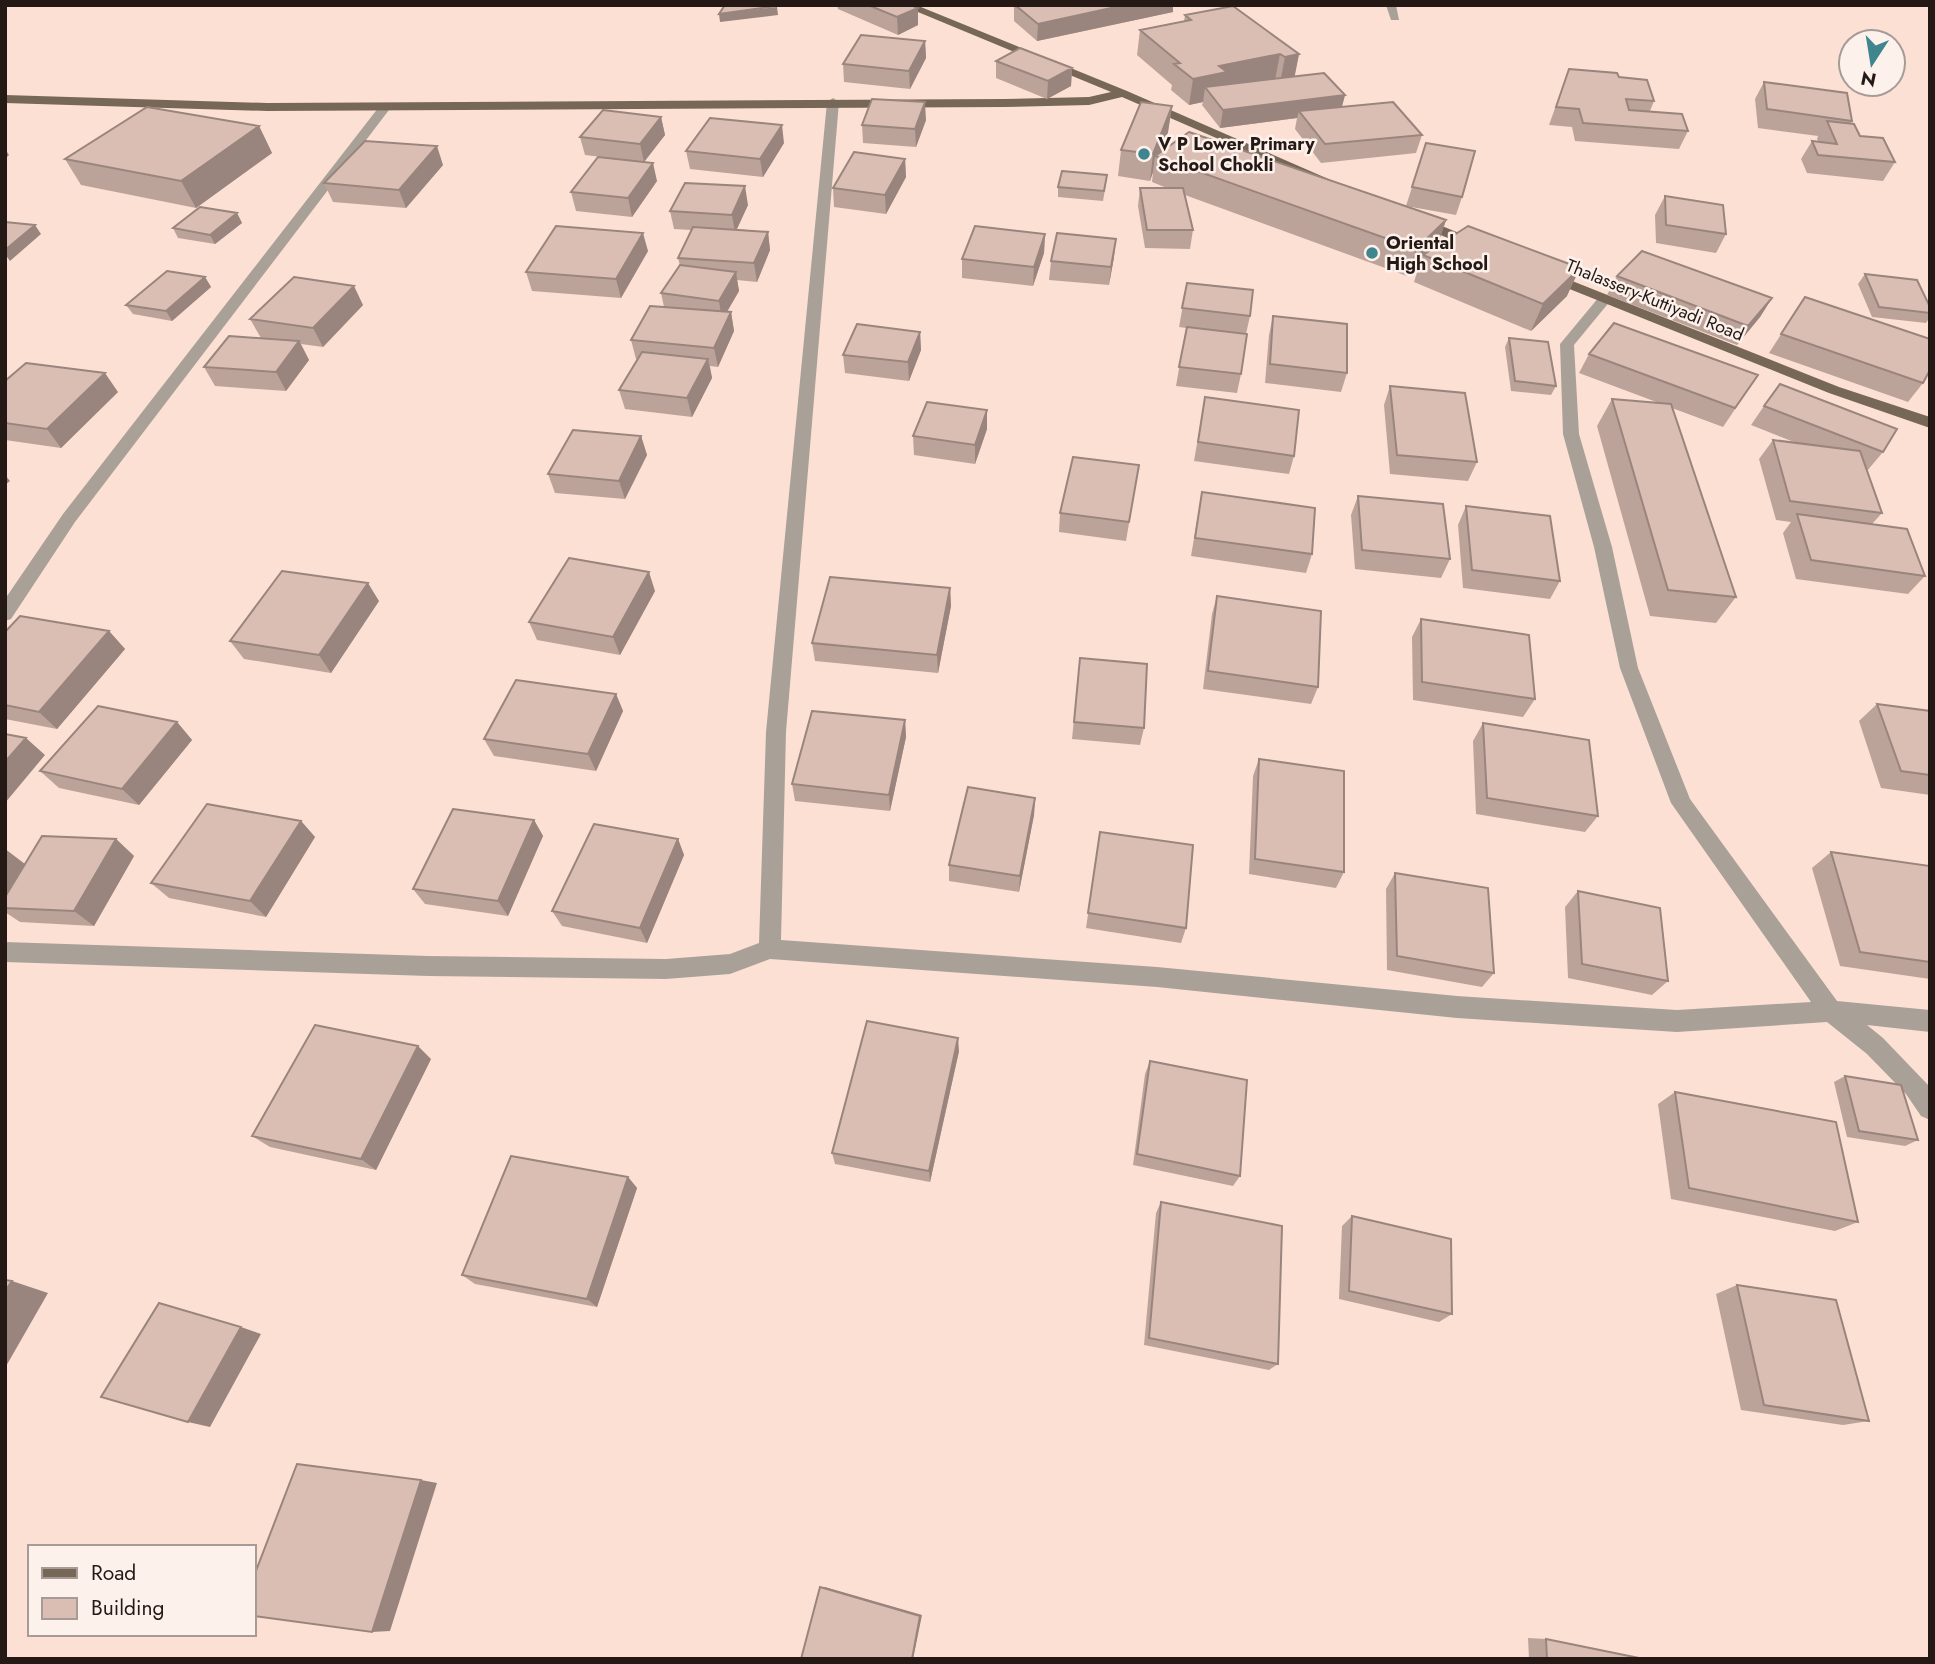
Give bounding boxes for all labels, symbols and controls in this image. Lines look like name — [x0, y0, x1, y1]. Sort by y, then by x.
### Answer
north arrow — [1837, 28, 1907, 98]
text: N — [1858, 64, 1879, 94]
place label: V P Lower Primary School Chokli — [1157, 131, 1315, 178]
marker: V P Lower Primary School Chokli — [1136, 146, 1152, 162]
place label: Oriental High School — [1386, 230, 1488, 277]
marker: Oriental High School — [1364, 245, 1380, 261]
street label: Thalassery-Kuttiyadi Road — [1562, 252, 1748, 348]
legend — [28, 1545, 256, 1636]
text: Road — [91, 1558, 136, 1588]
text: Building — [91, 1593, 164, 1623]

